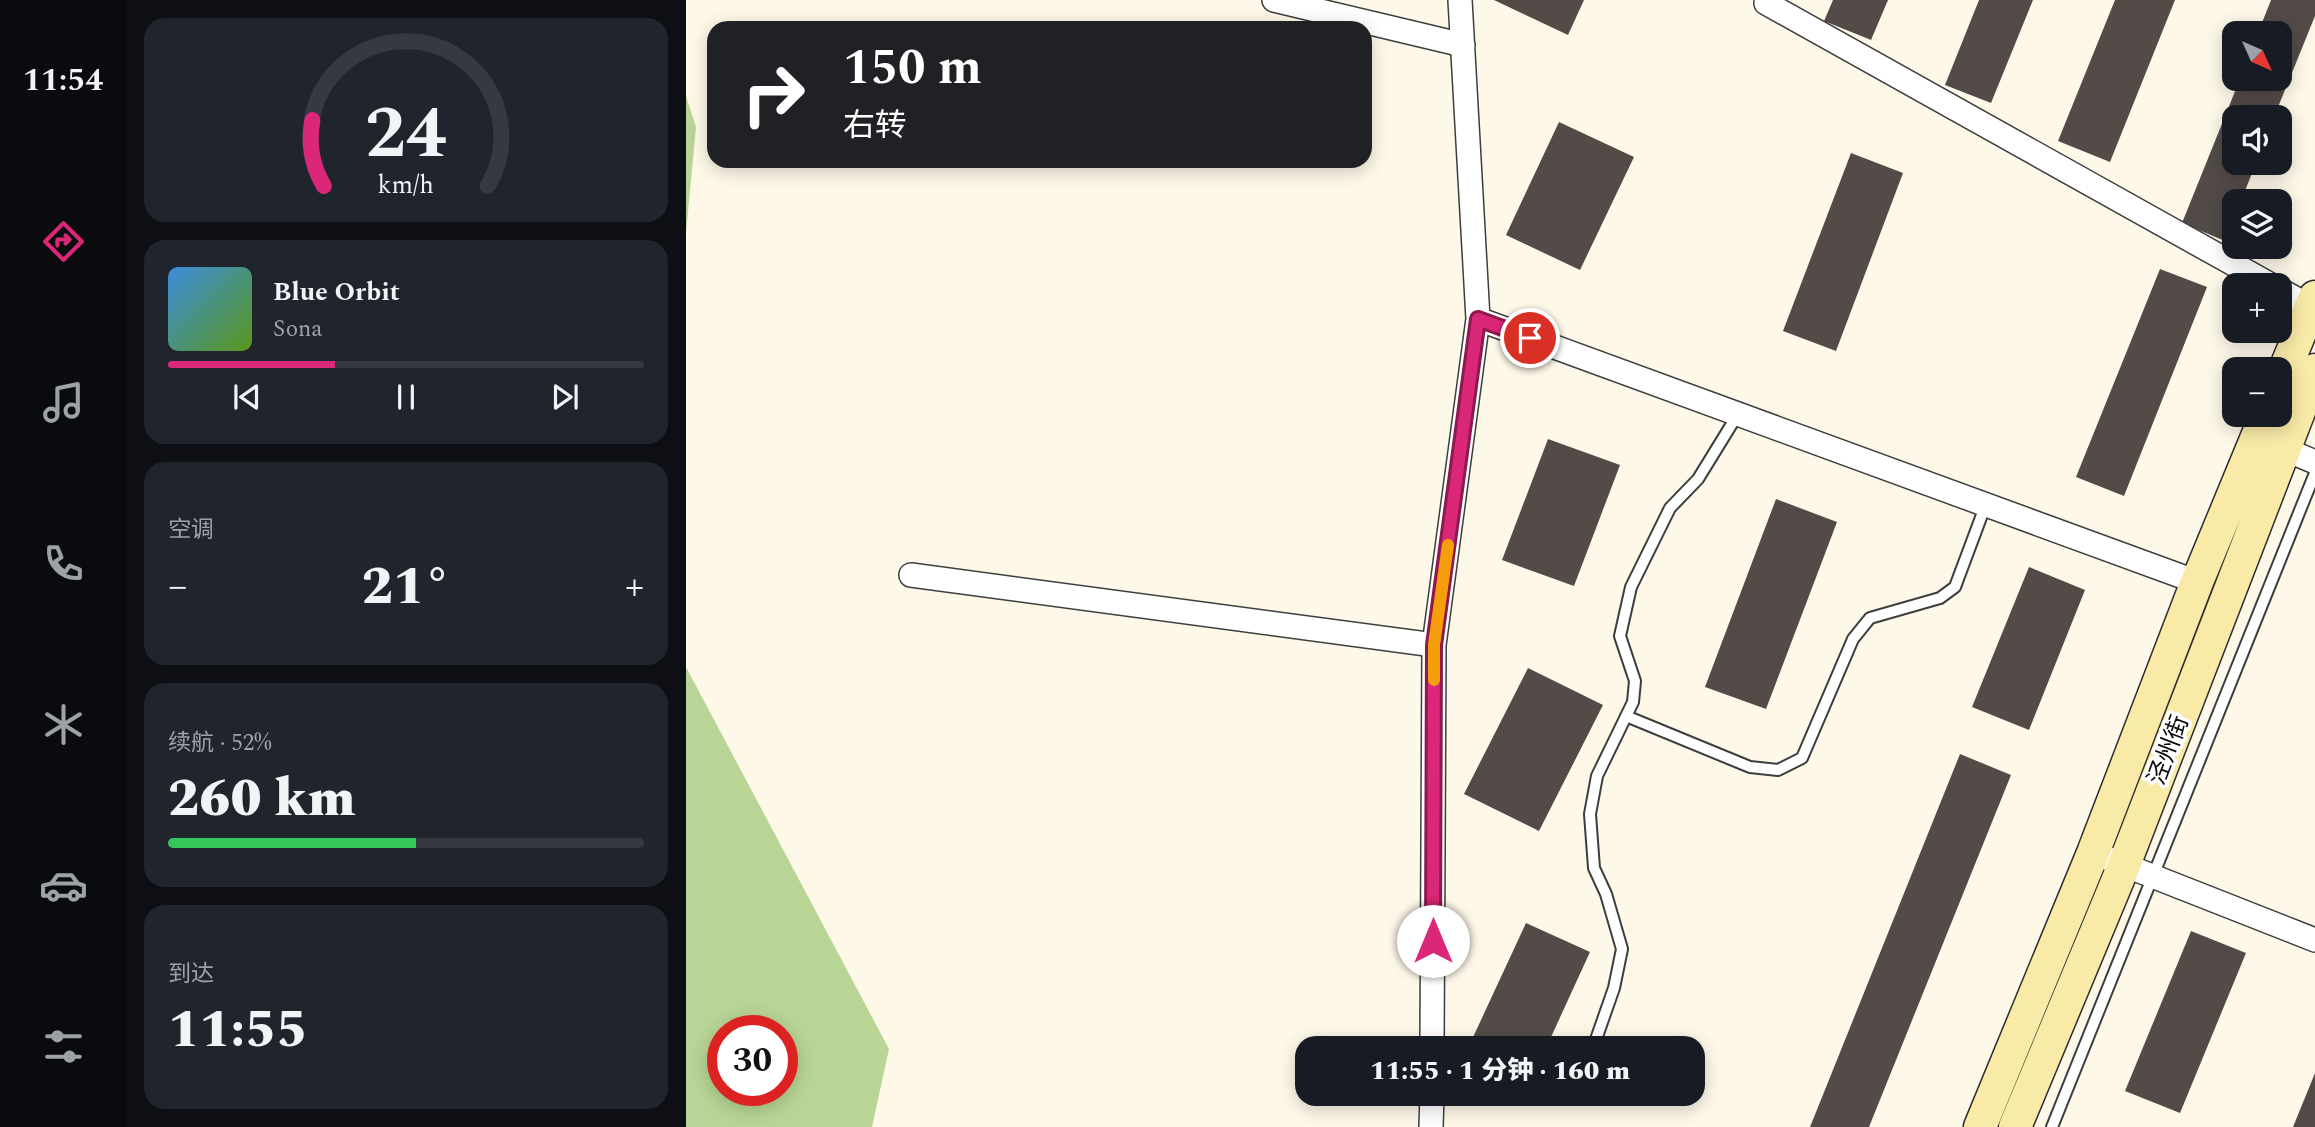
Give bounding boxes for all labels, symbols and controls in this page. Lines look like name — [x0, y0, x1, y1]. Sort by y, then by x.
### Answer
north arrow — [2222, 21, 2292, 91]
map controls — [2222, 21, 2292, 427]
text: 150 m — [843, 31, 982, 106]
icon: right — [728, 49, 819, 140]
text: 11:54 — [23, 56, 103, 105]
text: 24 — [365, 79, 447, 190]
text: 右转 — [843, 102, 907, 151]
button: sound — [2222, 105, 2292, 175]
text: km/h — [378, 167, 434, 205]
button: layers — [2222, 189, 2292, 259]
icon: directions — [39, 217, 88, 266]
text: Blue Orbit — [273, 272, 400, 312]
button: + — [2222, 273, 2292, 343]
pin — [1500, 308, 1560, 368]
text: Sona — [273, 312, 323, 347]
icon: arrive — [1511, 319, 1549, 357]
button: − — [2222, 357, 2292, 427]
icon: music — [39, 378, 88, 427]
icon: previous — [228, 378, 266, 416]
icon: pause — [387, 378, 425, 416]
icon: next — [546, 378, 584, 416]
text: 空调 — [168, 513, 214, 548]
icon: phone — [39, 539, 88, 588]
text: 21° — [362, 548, 450, 627]
text: − — [168, 558, 187, 616]
text: + — [625, 558, 644, 616]
icon: climate — [39, 700, 88, 749]
street label: 泾州街 — [2139, 710, 2199, 790]
text: 续航 · 52% — [168, 726, 272, 761]
text: 260 km — [168, 760, 356, 839]
icon: car — [39, 861, 88, 910]
position arrow — [1396, 904, 1470, 978]
text: 到达 — [168, 957, 214, 992]
text: 11:55 — [168, 991, 307, 1070]
speed limit sign: 30 — [707, 1015, 798, 1106]
icon: filters — [39, 1022, 88, 1071]
text: 11:55 · 1 分钟 · 160 m — [1370, 1051, 1630, 1091]

